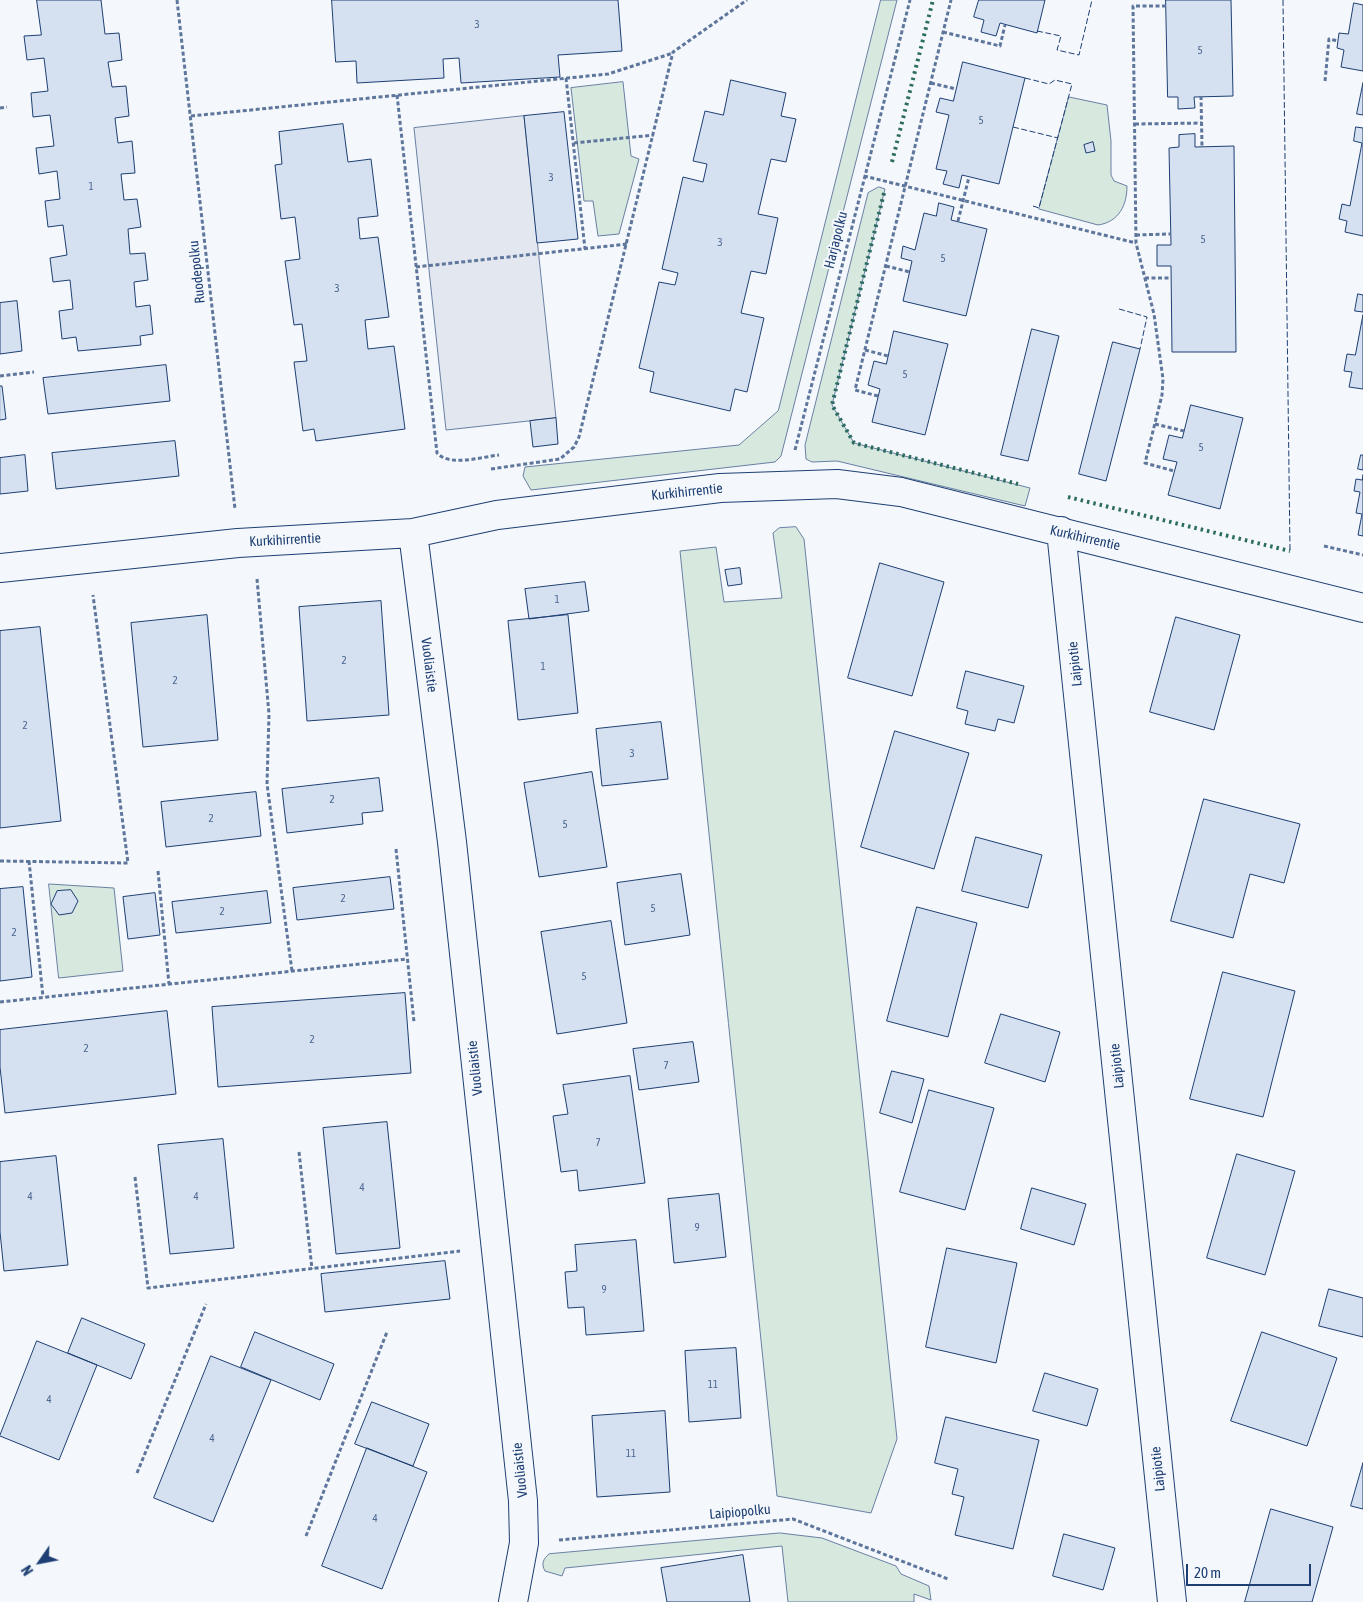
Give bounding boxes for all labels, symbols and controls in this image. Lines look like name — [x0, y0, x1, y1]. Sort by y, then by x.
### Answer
house number: 3 — [474, 18, 480, 32]
house number: 5 — [1197, 44, 1203, 58]
house number: 5 — [978, 114, 984, 128]
house number: 3 — [548, 171, 554, 185]
house number: 1 — [88, 180, 94, 194]
street label: Harjapolku — [821, 210, 851, 270]
house number: 5 — [1200, 233, 1206, 247]
house number: 3 — [717, 236, 723, 250]
street label: Ruodepolku — [185, 240, 209, 304]
house number: 5 — [940, 252, 946, 266]
house number: 3 — [334, 282, 340, 296]
house number: 5 — [902, 368, 908, 382]
house number: 5 — [1198, 441, 1204, 455]
street label: Kurkihirrentie — [651, 480, 723, 504]
street label: Kurkihirrentie — [1048, 522, 1122, 554]
street label: Kurkihirrentie — [249, 530, 321, 550]
house number: 1 — [554, 593, 560, 607]
street label: Vuoliaistie — [417, 637, 441, 693]
street label: Laipiotie — [1064, 641, 1086, 687]
house number: 2 — [341, 654, 347, 668]
house number: 1 — [540, 660, 546, 674]
house number: 2 — [172, 674, 178, 688]
house number: 2 — [22, 719, 28, 733]
house number: 3 — [629, 747, 635, 761]
house number: 2 — [329, 793, 335, 807]
house number: 2 — [208, 812, 214, 826]
house number: 5 — [562, 818, 568, 832]
house number: 2 — [340, 892, 346, 906]
house number: 5 — [650, 902, 656, 916]
house number: 2 — [219, 905, 225, 919]
house number: 2 — [11, 926, 17, 940]
house number: 5 — [581, 970, 587, 984]
house number: 2 — [309, 1033, 315, 1047]
street label: Vuoliaistie — [464, 1040, 486, 1096]
house number: 2 — [83, 1042, 89, 1056]
street label: Laipiotie — [1106, 1043, 1128, 1089]
house number: 7 — [663, 1059, 669, 1073]
house number: 7 — [595, 1136, 601, 1150]
house number: 4 — [359, 1181, 365, 1195]
house number: 4 — [27, 1190, 33, 1204]
house number: 4 — [193, 1190, 199, 1204]
house number: 9 — [694, 1221, 700, 1235]
house number: 9 — [601, 1283, 607, 1297]
house number: 11 — [708, 1378, 718, 1392]
house number: 4 — [46, 1393, 52, 1407]
house number: 4 — [209, 1432, 215, 1446]
street label: Vuoliaistie — [509, 1442, 531, 1498]
street label: Laipiotie — [1147, 1446, 1169, 1492]
house number: 11 — [626, 1447, 636, 1461]
street label: Laipiopolku — [709, 1501, 771, 1523]
house number: 4 — [372, 1512, 378, 1526]
north arrow — [15, 1537, 65, 1587]
scale bar — [1188, 1554, 1313, 1586]
text: N — [18, 1562, 36, 1578]
text: 20 m — [1194, 1564, 1221, 1581]

